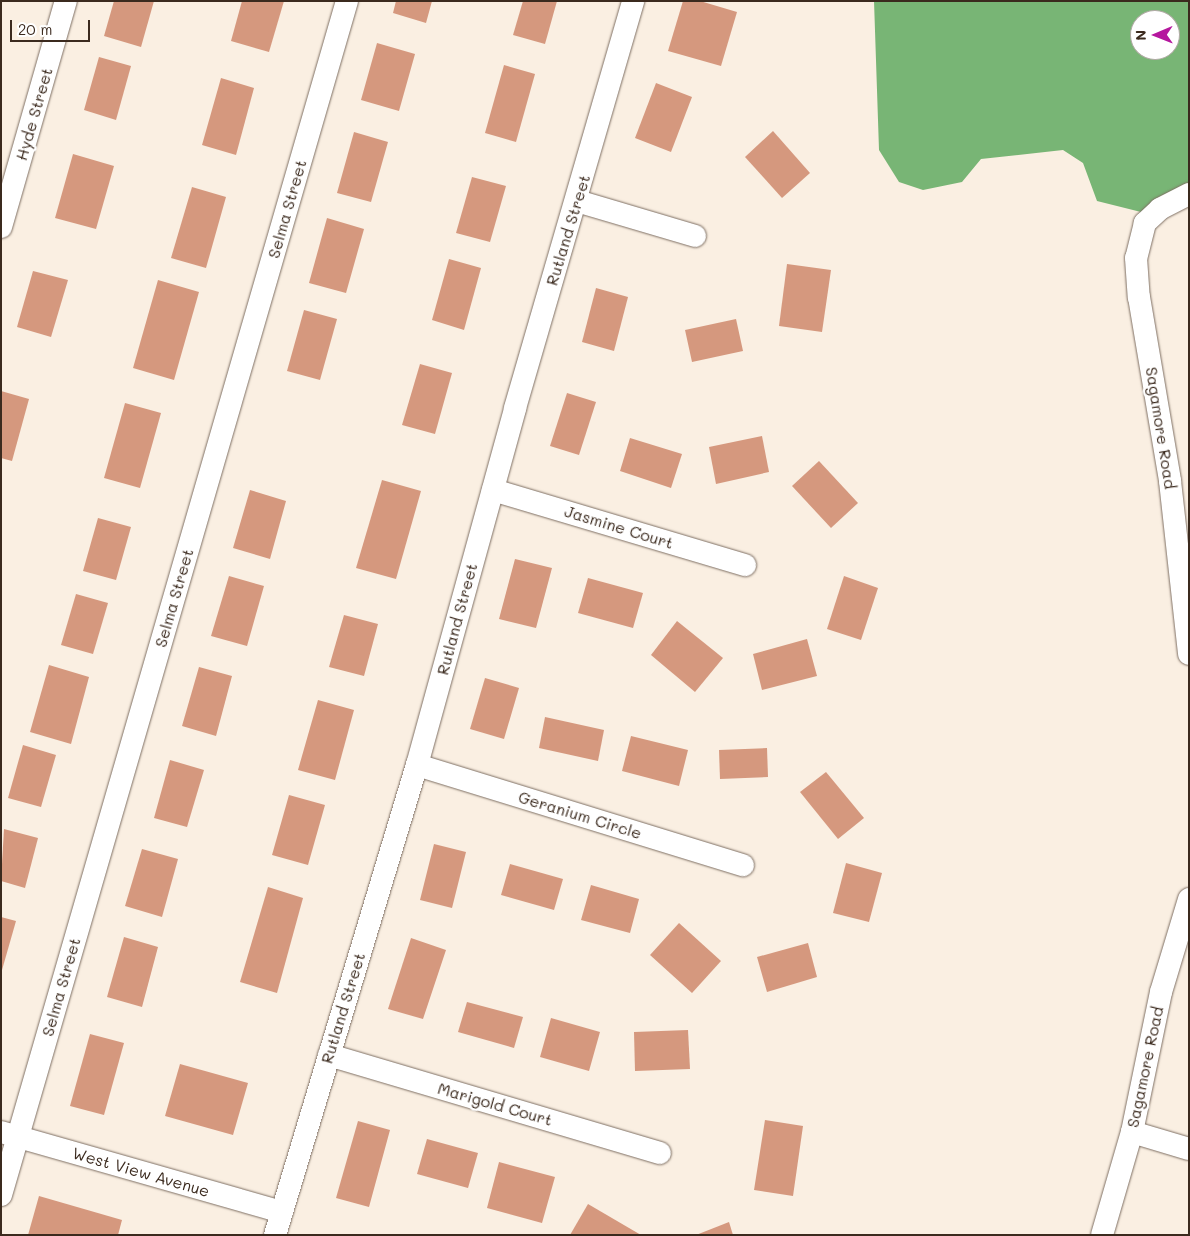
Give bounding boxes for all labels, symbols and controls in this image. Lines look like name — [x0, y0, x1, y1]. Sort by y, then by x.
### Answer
scale bar — [12, 10, 92, 42]
north arrow — [1130, 10, 1180, 60]
text: 20 m — [18, 19, 52, 39]
text: N — [1131, 30, 1150, 41]
street label: Hyde Street — [12, 65, 56, 163]
street label: Selma Street — [264, 157, 310, 261]
street label: Rutland Street — [542, 172, 594, 288]
street label: Sagamore Road — [1142, 366, 1180, 490]
street label: Jasmine Court — [562, 501, 676, 553]
street label: Selma Street — [151, 546, 197, 650]
street label: Rutland Street — [433, 561, 481, 677]
street label: Geranium Circle — [516, 787, 644, 843]
street label: Selma Street — [38, 935, 84, 1039]
street label: Rutland Street — [317, 950, 369, 1066]
street label: Sagamore Road — [1123, 1005, 1167, 1129]
street label: Marigold Court — [435, 1078, 555, 1130]
street label: West View Avenue — [70, 1143, 212, 1201]

